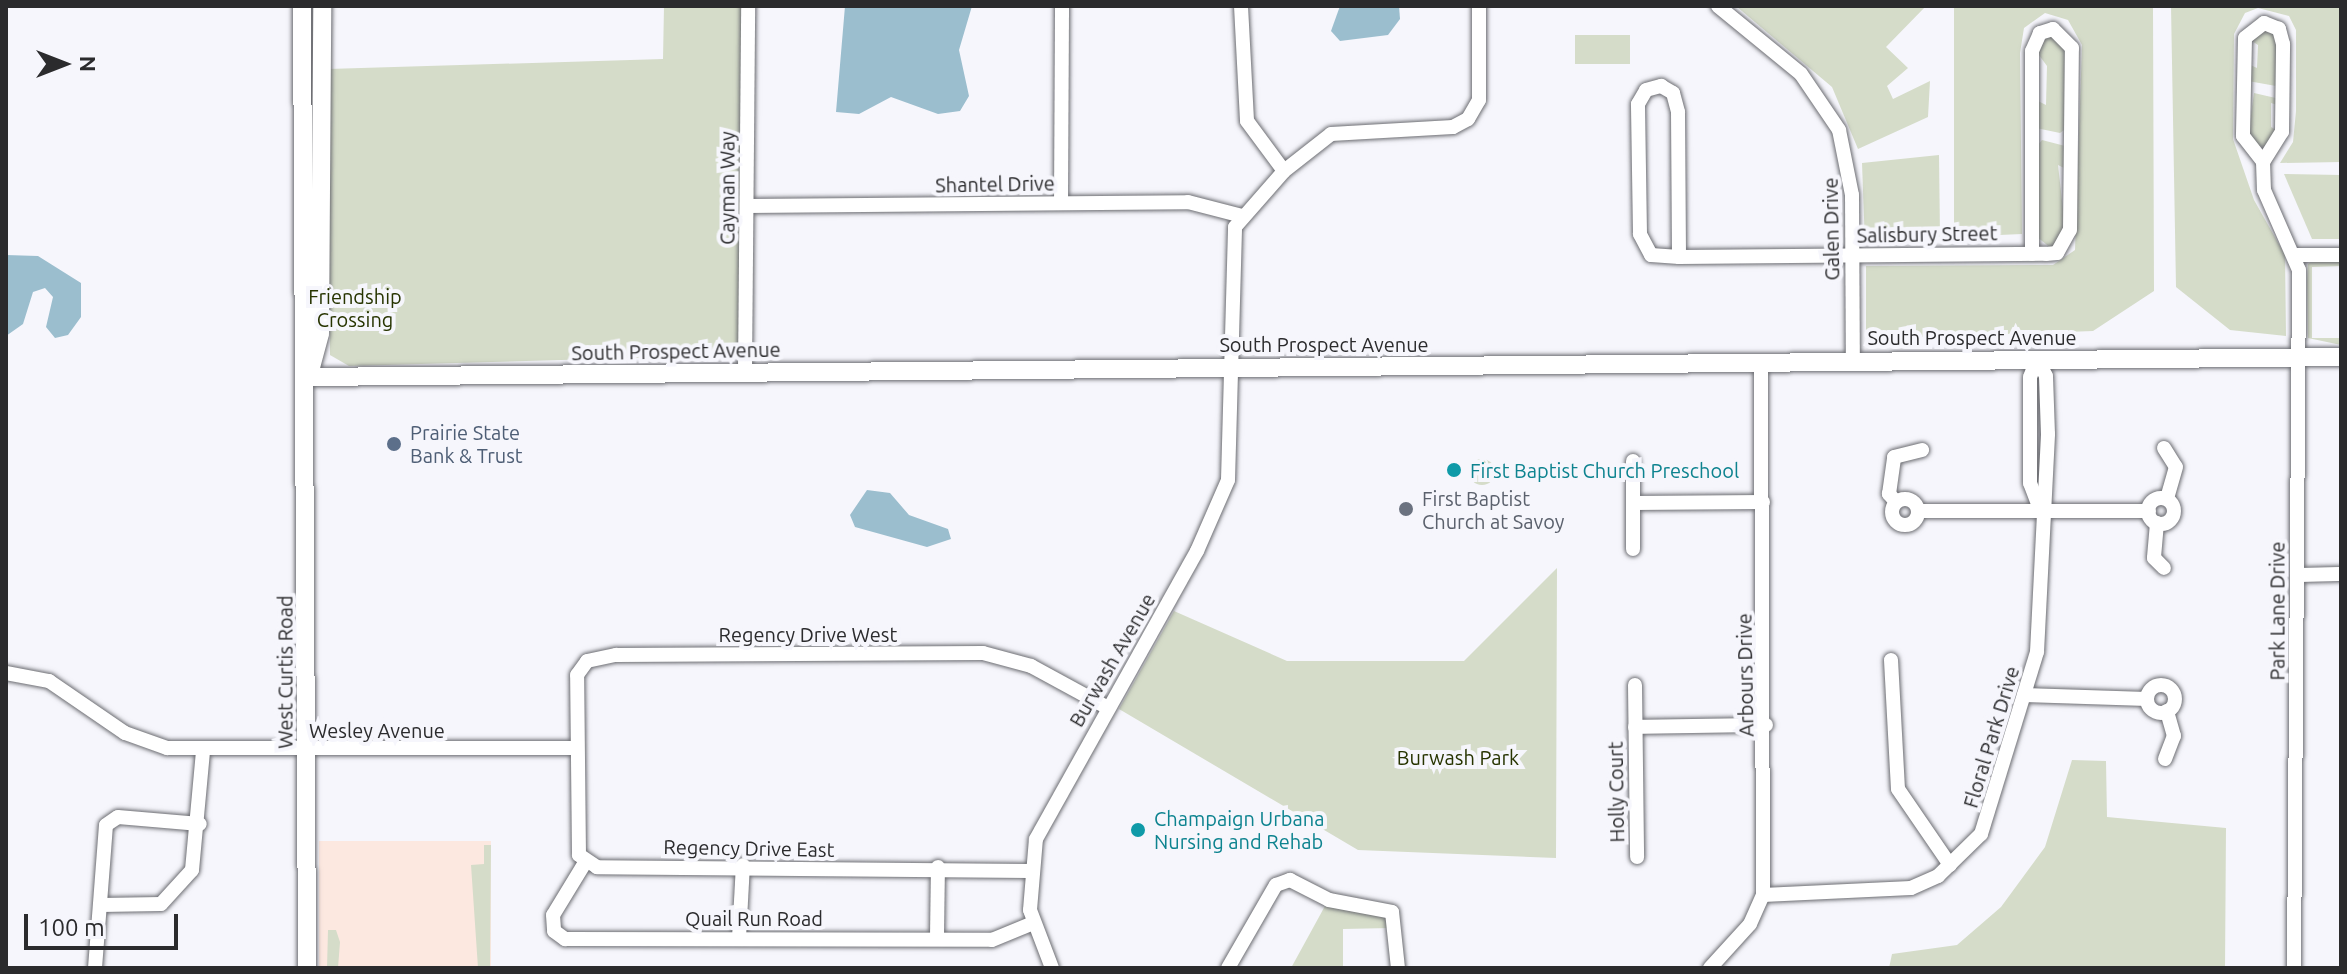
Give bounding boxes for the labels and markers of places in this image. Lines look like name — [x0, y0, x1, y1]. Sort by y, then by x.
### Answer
place label: Prairie State Bank & Trust — [410, 420, 523, 467]
marker: Prairie State Bank & Trust — [385, 435, 403, 453]
place label: First Baptist Church Preschool — [1470, 458, 1739, 482]
marker: First Baptist Church Preschool — [1445, 461, 1463, 479]
place label: First Baptist Church at Savoy — [1422, 486, 1564, 533]
marker: First Baptist Church at Savoy — [1397, 500, 1415, 518]
place label: Champaign Urbana Nursing and Rehab — [1154, 806, 1324, 853]
marker: Champaign Urbana Nursing and Rehab — [1129, 821, 1147, 839]

